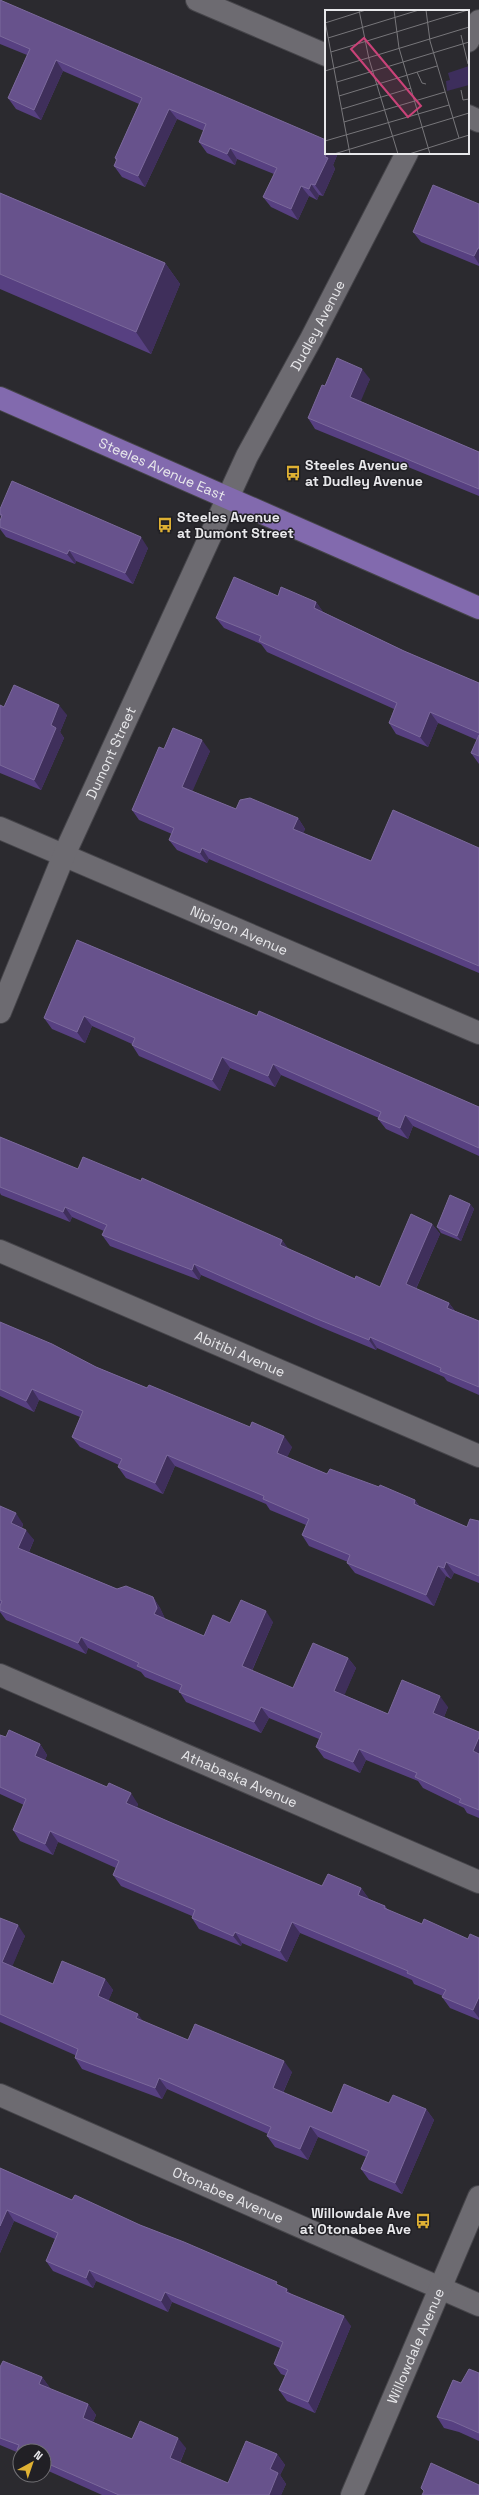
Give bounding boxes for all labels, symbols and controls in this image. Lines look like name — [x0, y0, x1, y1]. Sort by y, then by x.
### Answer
inset map — [325, 10, 469, 154]
street label: Dudley Avenue — [286, 277, 349, 374]
street label: Steeles Avenue East — [96, 433, 228, 505]
place label: Steeles Avenue at Dudley Avenue — [305, 456, 423, 490]
bus stop icon: Steeles Avenue at Dudley Avenue — [284, 464, 302, 482]
place label: Steeles Avenue at Dumont Street — [177, 508, 294, 542]
bus stop icon: Steeles Avenue at Dumont Street — [156, 516, 174, 534]
street label: Dumont Street — [82, 704, 140, 802]
street label: Nipigon Avenue — [188, 901, 291, 959]
street label: Abitibi Avenue — [192, 1326, 288, 1381]
street label: Athabaska Avenue — [179, 1746, 300, 1811]
street label: Otonabee Avenue — [170, 2163, 286, 2227]
place label: Willowdale Ave at Otonabee Ave — [300, 2204, 411, 2238]
bus stop icon: Willowdale Ave at Otonabee Ave — [414, 2212, 432, 2230]
street label: Willowdale Avenue — [383, 2285, 448, 2406]
north arrow — [12, 2443, 52, 2483]
text: N — [31, 2448, 46, 2463]

